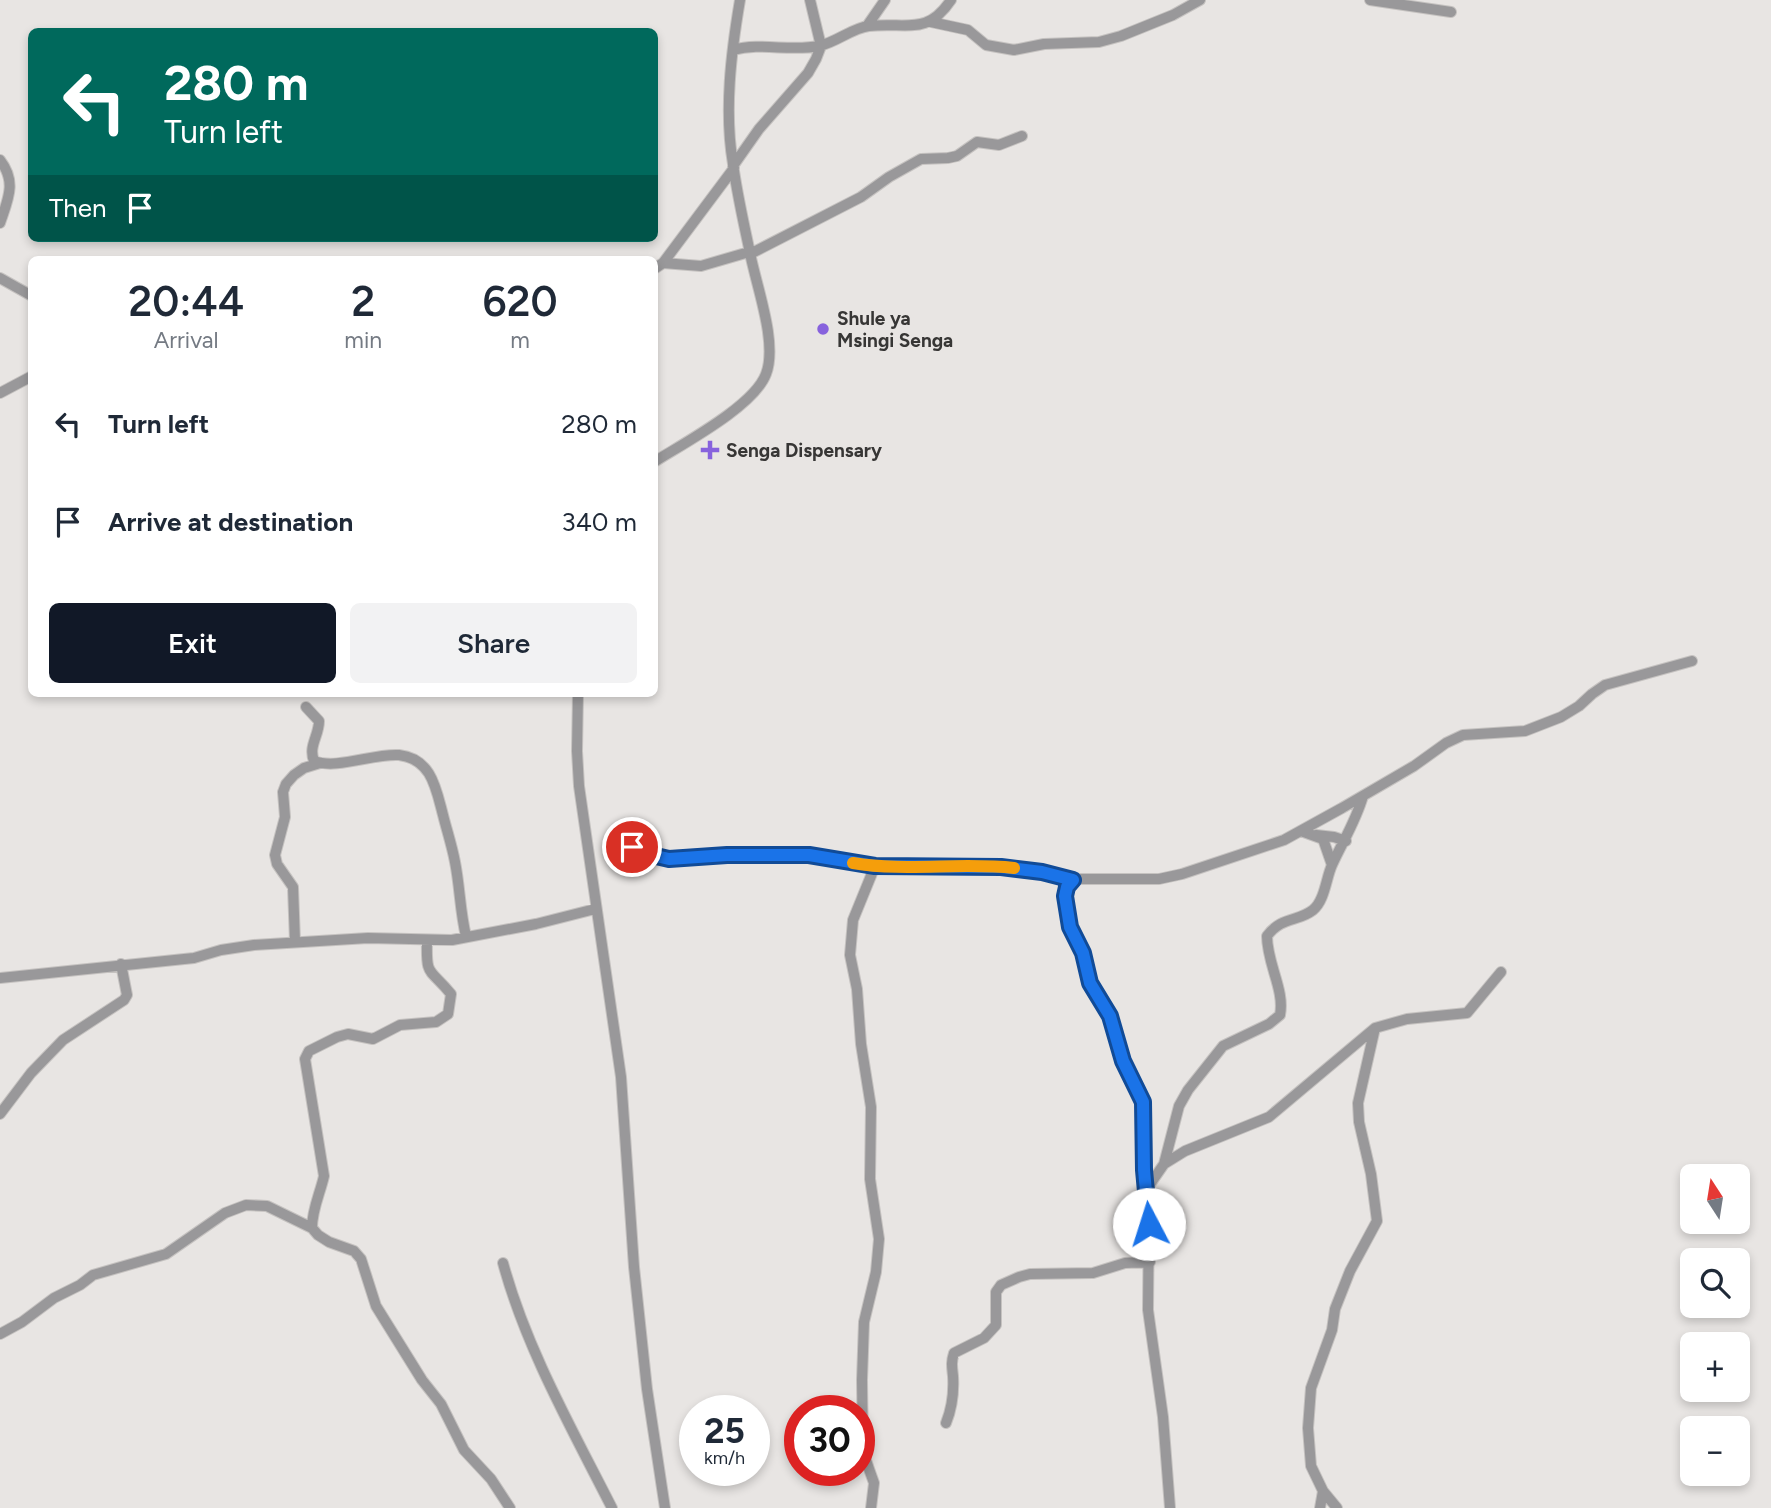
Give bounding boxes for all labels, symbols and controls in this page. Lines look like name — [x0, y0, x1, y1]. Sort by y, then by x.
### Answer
text: 280 m — [164, 53, 309, 112]
icon: left — [49, 56, 140, 147]
text: Turn left — [164, 113, 283, 151]
icon: arrive — [121, 189, 159, 227]
text: Then — [49, 192, 107, 224]
text: 20:44 — [128, 276, 244, 327]
text: 2 — [351, 276, 375, 327]
text: 620 — [482, 276, 558, 327]
place label: Shule ya Msingi Senga — [837, 307, 953, 352]
marker: Shule ya Msingi Senga — [815, 321, 831, 337]
text: Arrival — [154, 326, 219, 354]
text: min — [344, 326, 382, 354]
text: m — [510, 326, 530, 354]
icon: left — [49, 405, 87, 443]
text: Turn left — [108, 408, 209, 440]
text: 280 m — [561, 408, 637, 440]
place label: Senga Dispensary — [726, 439, 882, 462]
marker: Senga Dispensary — [700, 440, 720, 460]
icon: arrive — [49, 503, 87, 541]
text: Arrive at destination — [108, 506, 353, 538]
text: 340 m — [561, 506, 637, 538]
button: Exit — [49, 603, 336, 683]
button: Share — [350, 603, 637, 683]
pin — [602, 817, 662, 877]
icon: arrive — [613, 828, 651, 866]
north arrow — [1680, 1164, 1750, 1234]
map controls — [1680, 1164, 1750, 1486]
position arrow — [1112, 1187, 1186, 1261]
button: search — [1680, 1248, 1750, 1318]
button: + — [1680, 1332, 1750, 1402]
speed limit sign: 30 — [784, 1395, 875, 1486]
text: 25 — [704, 1410, 745, 1452]
button: − — [1680, 1416, 1750, 1486]
text: km/h — [704, 1447, 745, 1469]

